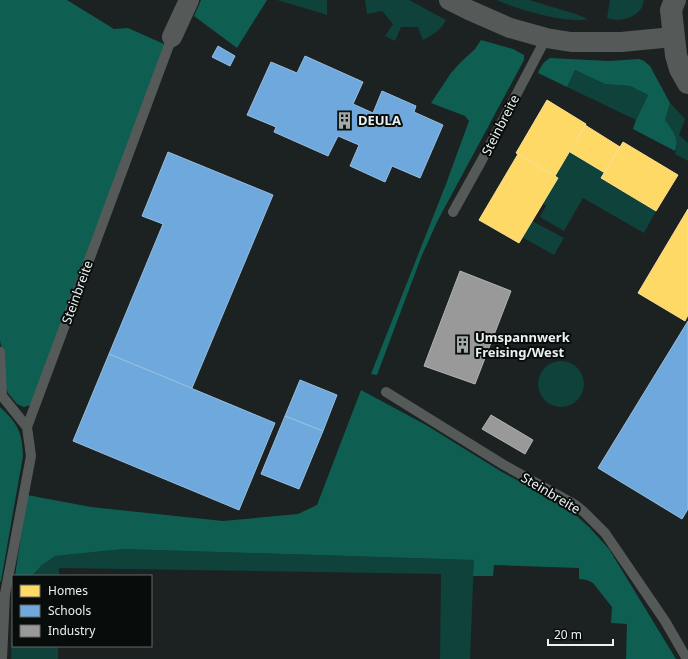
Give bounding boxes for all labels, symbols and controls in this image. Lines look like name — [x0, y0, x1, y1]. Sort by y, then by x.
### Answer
street label: Steinbreite — [477, 91, 523, 159]
building icon: DEULA — [335, 110, 355, 130]
place label: DEULA — [358, 111, 401, 129]
street label: Steinbreite — [57, 258, 97, 326]
place label: Umspannwerk Freising/West — [475, 328, 571, 361]
building icon: Umspannwerk Freising/West — [452, 334, 472, 354]
street label: Steinbreite — [518, 468, 584, 518]
legend — [12, 575, 152, 647]
text: Homes — [48, 582, 88, 599]
text: Schools — [48, 602, 91, 619]
scale bar — [548, 621, 613, 647]
text: Industry — [48, 622, 96, 639]
text: 20 m — [554, 626, 582, 643]

